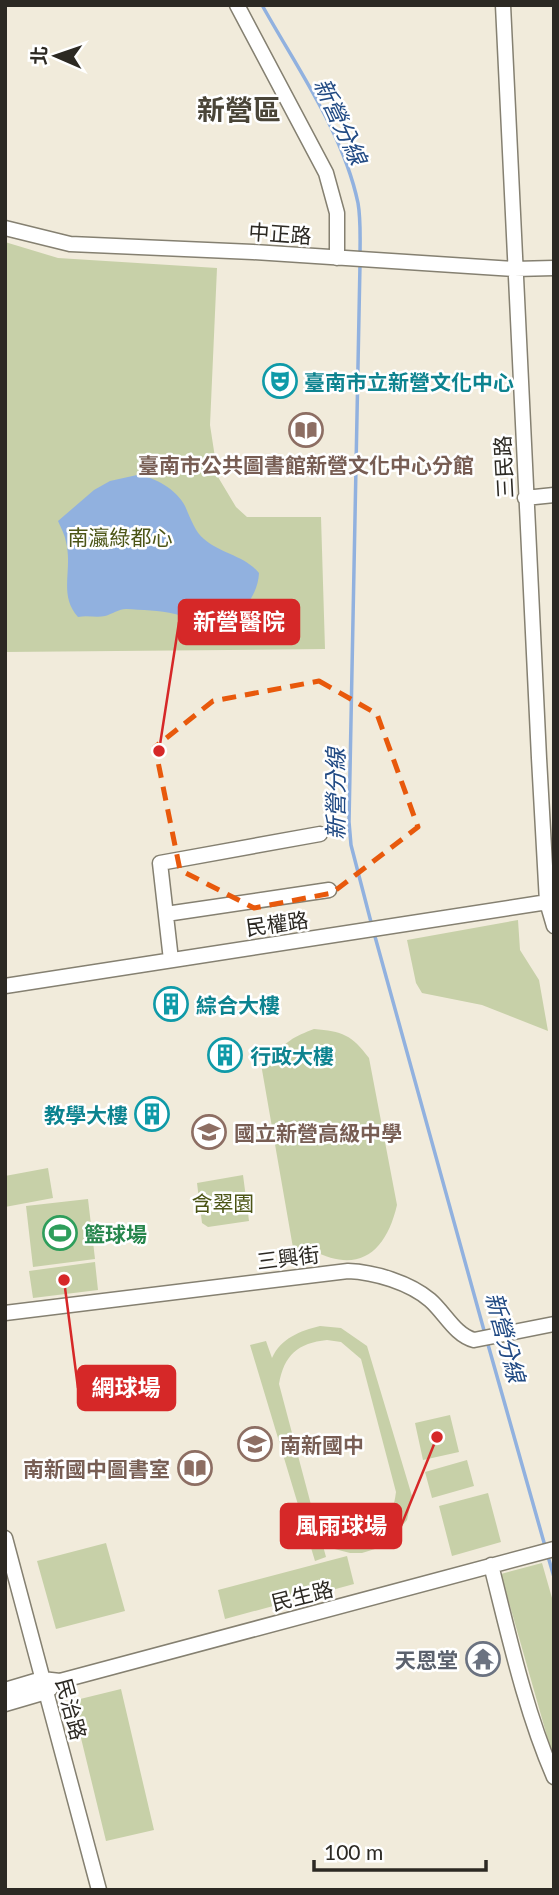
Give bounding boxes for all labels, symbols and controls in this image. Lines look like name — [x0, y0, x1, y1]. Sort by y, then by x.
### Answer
north arrow — [21, 21, 91, 91]
text: 北 — [27, 45, 50, 65]
water label: 新營分線 — [309, 73, 374, 171]
district label: 新營區 — [197, 92, 281, 126]
street label: 中正路 — [248, 218, 312, 248]
theatre icon: 臺南市立新營文化中心 — [261, 362, 299, 400]
place label: 臺南市立新營文化中心 — [304, 369, 514, 394]
library icon: 臺南市公共圖書館新營文化中心分館 — [287, 411, 325, 449]
street label: 三民路 — [489, 435, 517, 499]
place label: 臺南市公共圖書館新營文化中心分館 — [138, 452, 474, 477]
park label: 南瀛綠都心 — [68, 524, 173, 549]
callout: 新營醫院 — [179, 600, 299, 644]
text: 新營醫院 — [193, 607, 285, 635]
water label: 新營分線 — [321, 745, 349, 840]
street label: 民權路 — [244, 906, 310, 940]
building icon: 綜合大樓 — [152, 985, 190, 1023]
place label: 綜合大樓 — [196, 992, 280, 1017]
building icon: 行政大樓 — [206, 1036, 244, 1074]
place label: 行政大樓 — [250, 1043, 334, 1068]
building icon: 教學大樓 — [133, 1095, 171, 1133]
place label: 教學大樓 — [44, 1102, 128, 1127]
school or university icon: 國立新營高級中學 — [190, 1113, 228, 1151]
place label: 國立新營高級中學 — [234, 1120, 402, 1145]
park label: 含翠園 — [192, 1190, 255, 1215]
sports icon: 籃球場 — [41, 1214, 79, 1252]
place label: 籃球場 — [84, 1221, 147, 1246]
street label: 三興街 — [255, 1241, 321, 1273]
water label: 新營分線 — [481, 1289, 532, 1388]
callout: 網球場 — [78, 1366, 175, 1410]
text: 網球場 — [92, 1373, 161, 1401]
school or university icon: 南新國中 — [236, 1425, 274, 1463]
place label: 南新國中 — [280, 1432, 364, 1457]
library icon: 南新國中圖書室 — [176, 1449, 214, 1487]
place label: 南新國中圖書室 — [23, 1456, 170, 1481]
callout: 風雨球場 — [281, 1504, 401, 1548]
text: 風雨球場 — [295, 1511, 387, 1539]
street label: 民生路 — [268, 1575, 336, 1615]
temple icon: 天恩堂 — [464, 1640, 502, 1678]
place label: 天恩堂 — [395, 1647, 458, 1672]
street label: 民治路 — [52, 1675, 92, 1743]
scale bar — [314, 1828, 486, 1872]
text: 100 m — [324, 1839, 383, 1864]

